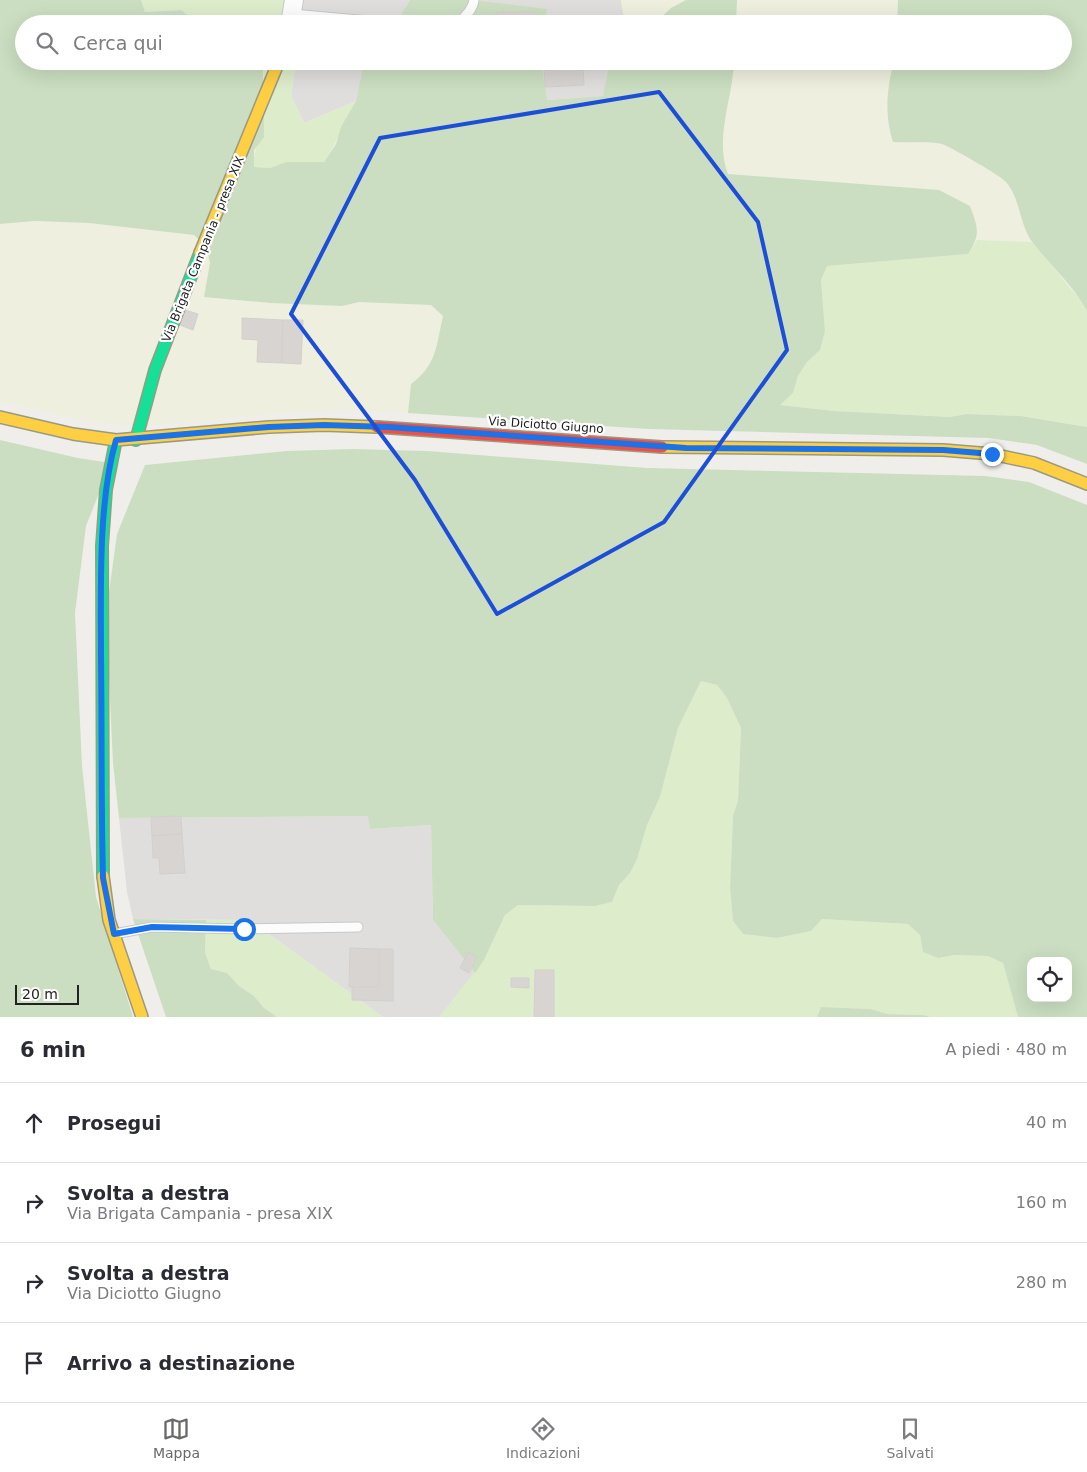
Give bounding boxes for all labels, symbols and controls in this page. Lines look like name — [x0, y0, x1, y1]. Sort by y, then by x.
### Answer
search box — [15, 15, 1072, 70]
icon: search — [33, 29, 61, 57]
text: Cerca qui — [73, 32, 163, 54]
street label: Via Brigata Campania - presa XIX — [159, 154, 247, 344]
street label: Via Diciotto Giugno — [488, 414, 604, 436]
route end — [981, 443, 1004, 466]
route start — [233, 918, 256, 941]
map controls — [1027, 957, 1072, 1002]
button: locate — [1027, 957, 1072, 1002]
scale bar — [15, 982, 79, 1005]
text: 20 m — [22, 986, 58, 1002]
text: 6 min — [20, 1038, 86, 1062]
text: A piedi · 480 m — [945, 1040, 1067, 1059]
icon: ahead — [20, 1109, 48, 1137]
text: Prosegui — [67, 1112, 161, 1134]
text: 40 m — [1026, 1113, 1067, 1132]
text: Svolta a destra — [67, 1182, 230, 1204]
icon: right — [20, 1189, 48, 1217]
text: 160 m — [1016, 1193, 1067, 1212]
text: Via Brigata Campania - presa XIX — [67, 1204, 333, 1223]
text: Svolta a destra — [67, 1262, 230, 1284]
icon: right — [20, 1269, 48, 1297]
text: 280 m — [1016, 1273, 1067, 1292]
text: Via Diciotto Giugno — [67, 1284, 221, 1303]
icon: arrive — [20, 1349, 48, 1377]
text: Arrivo a destinazione — [67, 1352, 295, 1374]
tab: Mappa — [153, 1415, 200, 1461]
tab: Indicazioni — [506, 1415, 581, 1461]
tab: Salvati — [886, 1415, 934, 1461]

